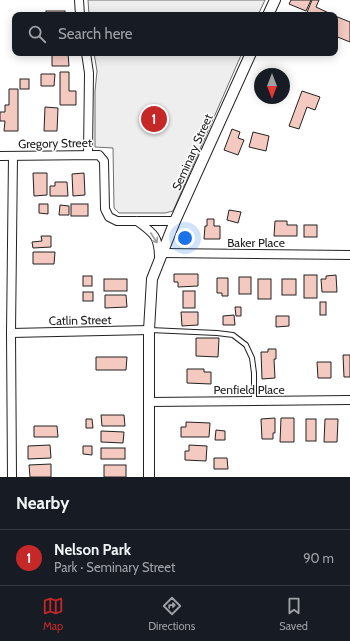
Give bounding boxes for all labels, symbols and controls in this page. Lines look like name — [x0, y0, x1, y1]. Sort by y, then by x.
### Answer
search box — [12, 12, 338, 56]
icon: search — [26, 23, 48, 45]
text: Search here — [58, 25, 133, 43]
north arrow — [254, 68, 290, 104]
pin: 1 — [141, 104, 167, 134]
street label: Seminary Street — [168, 111, 216, 193]
street label: Gregory Street — [18, 135, 92, 151]
your location — [175, 228, 195, 248]
one-way arrow — [150, 232, 158, 243]
street label: Baker Place — [227, 235, 285, 250]
street label: Catlin Street — [49, 312, 111, 328]
street label: Penfield Place — [213, 382, 285, 397]
text: Nearby — [16, 493, 69, 513]
text: Nelson Park — [54, 541, 131, 559]
text: 1 — [27, 550, 31, 566]
text: 90 m — [303, 550, 334, 566]
text: Park · Seminary Street — [54, 559, 175, 575]
tab: Map — [42, 595, 64, 633]
tab: Directions — [148, 595, 195, 633]
tab: Saved — [279, 595, 308, 633]

